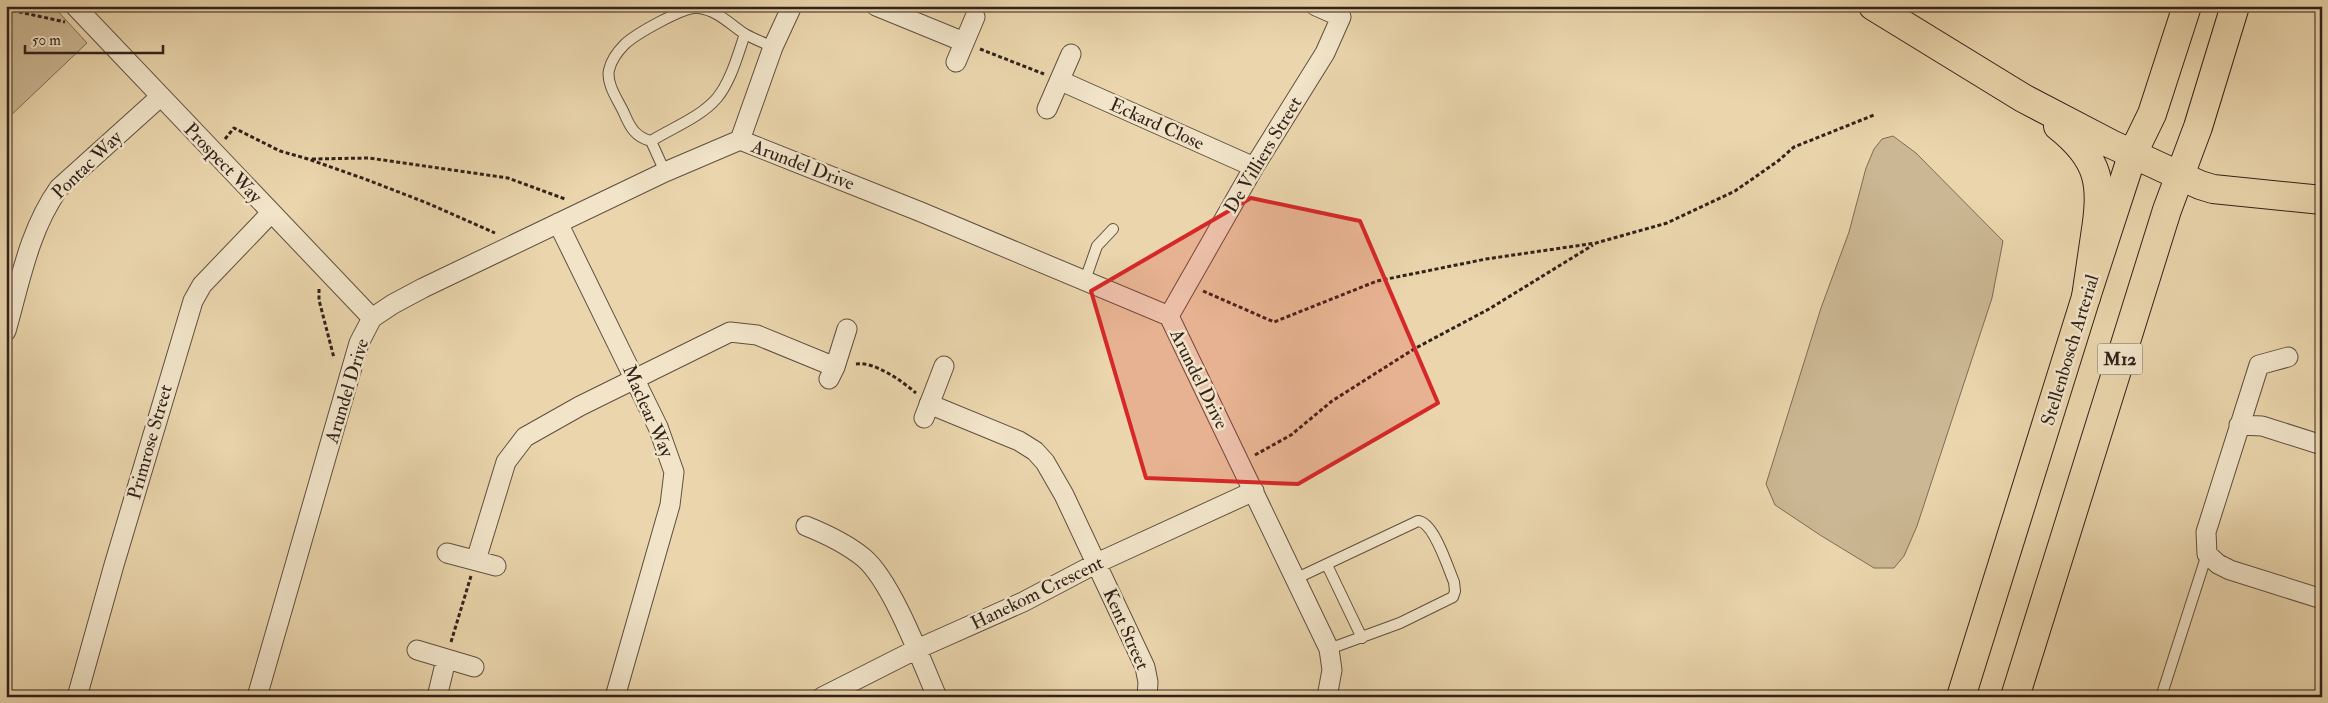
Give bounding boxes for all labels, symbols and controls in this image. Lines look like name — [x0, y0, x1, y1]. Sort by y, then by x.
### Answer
scale bar — [25, 22, 162, 54]
text: 50 m — [32, 31, 61, 50]
street label: De Villiers Street — [1219, 92, 1307, 218]
street label: Eckard Close — [1106, 93, 1208, 155]
street label: Prospect Way — [178, 118, 268, 209]
street label: Pontac Way — [47, 125, 128, 204]
street label: Arundel Drive — [747, 134, 858, 196]
street label: Stellenbosch Arterial — [2036, 271, 2104, 428]
street label: Arundel Drive — [1164, 324, 1234, 433]
street label: Arundel Drive — [319, 336, 374, 447]
road number: M12 — [2098, 344, 2142, 374]
street label: Maclear Way — [617, 361, 679, 462]
street label: Primrose Street — [122, 382, 178, 502]
street label: Hanekom Crescent — [967, 551, 1107, 635]
street label: Kent Street — [1097, 585, 1155, 673]

